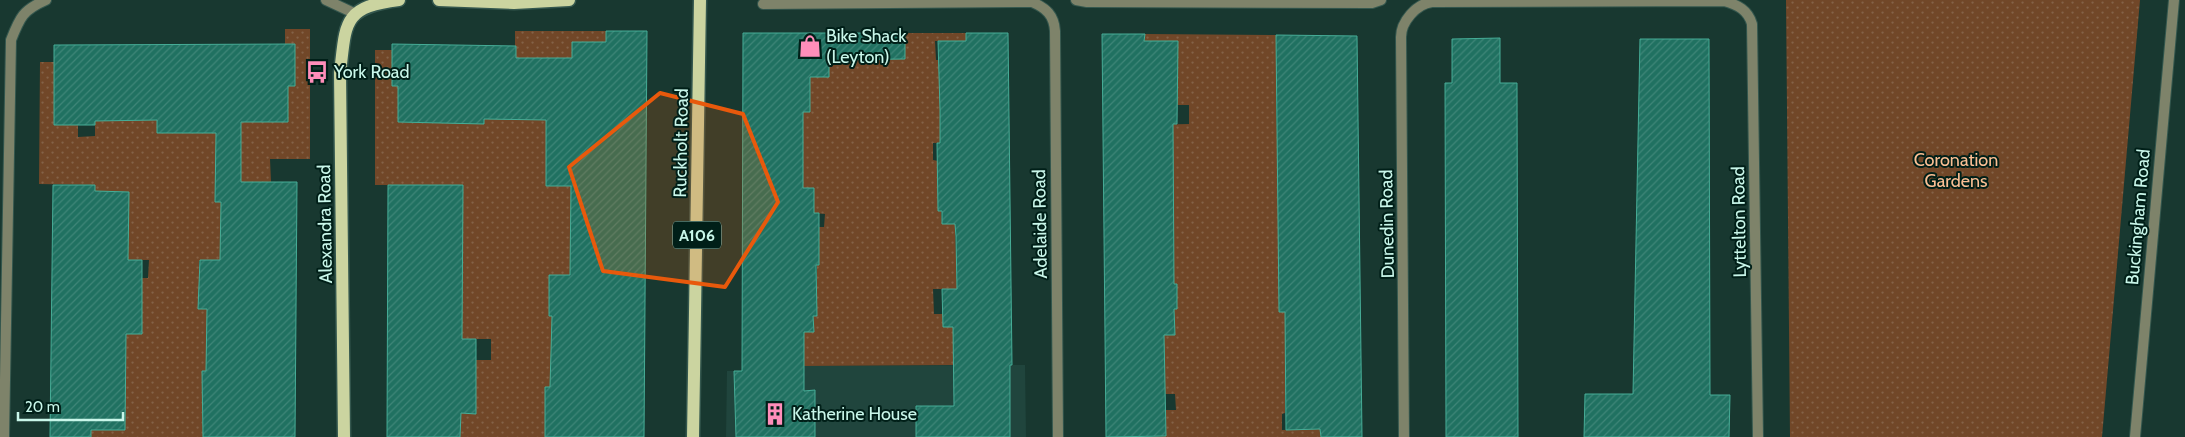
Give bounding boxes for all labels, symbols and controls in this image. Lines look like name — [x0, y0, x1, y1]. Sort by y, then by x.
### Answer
place label: Bike Shack (Leyton) — [826, 25, 907, 68]
shop icon: Bike Shack (Leyton) — [797, 33, 823, 59]
bus stop icon: York Road — [304, 59, 330, 85]
place label: York Road — [333, 61, 409, 83]
street label: Ruckholt Road — [669, 88, 693, 198]
street label: Buckingham Road — [2121, 148, 2155, 286]
park label: Coronation Gardens — [1914, 149, 1998, 192]
street label: Alexandra Road — [313, 164, 337, 284]
street label: Lyttelton Road — [1727, 166, 1751, 278]
street label: Adelaide Road — [1028, 169, 1052, 279]
street label: Dunedin Road — [1375, 169, 1399, 279]
road number: A106 — [673, 222, 721, 248]
scale bar — [18, 390, 122, 422]
text: 20 m — [25, 398, 60, 416]
building icon: Katherine House — [762, 401, 788, 427]
place label: Katherine House — [792, 403, 917, 425]

